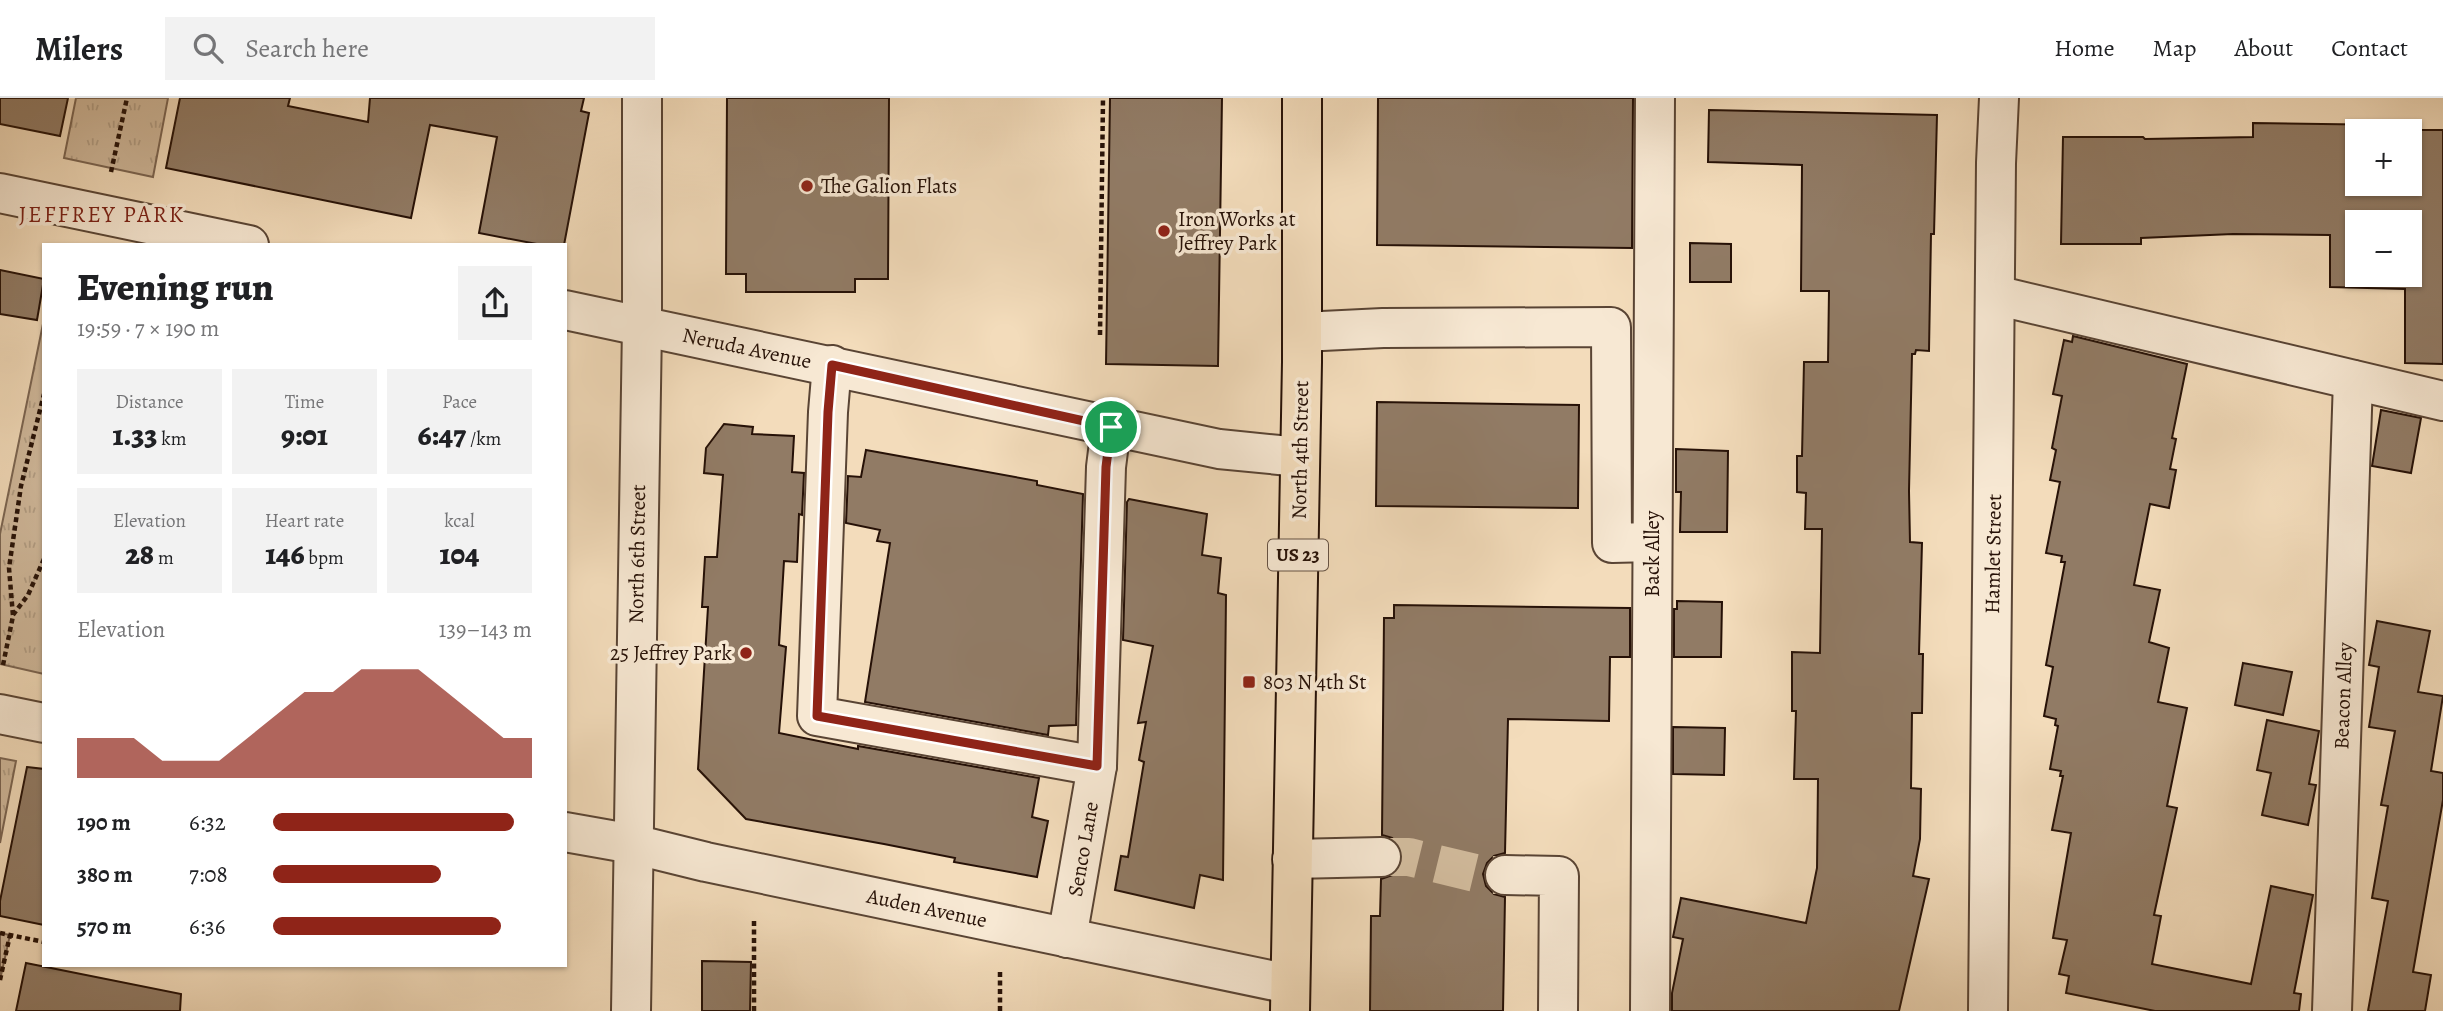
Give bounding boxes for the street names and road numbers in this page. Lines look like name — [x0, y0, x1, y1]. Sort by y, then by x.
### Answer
street label: Neruda Avenue — [680, 321, 814, 375]
street label: North 4th Street — [1285, 380, 1315, 520]
street label: North 6th Street — [622, 484, 652, 624]
street label: Hamlet Street — [1978, 494, 2008, 614]
street label: Back Alley — [1638, 510, 1666, 597]
road number: US 23 — [1268, 540, 1328, 570]
street label: Beacon Alley — [2327, 641, 2359, 750]
street label: Senco Lane — [1061, 799, 1105, 899]
street label: Auden Avenue — [863, 881, 990, 934]

